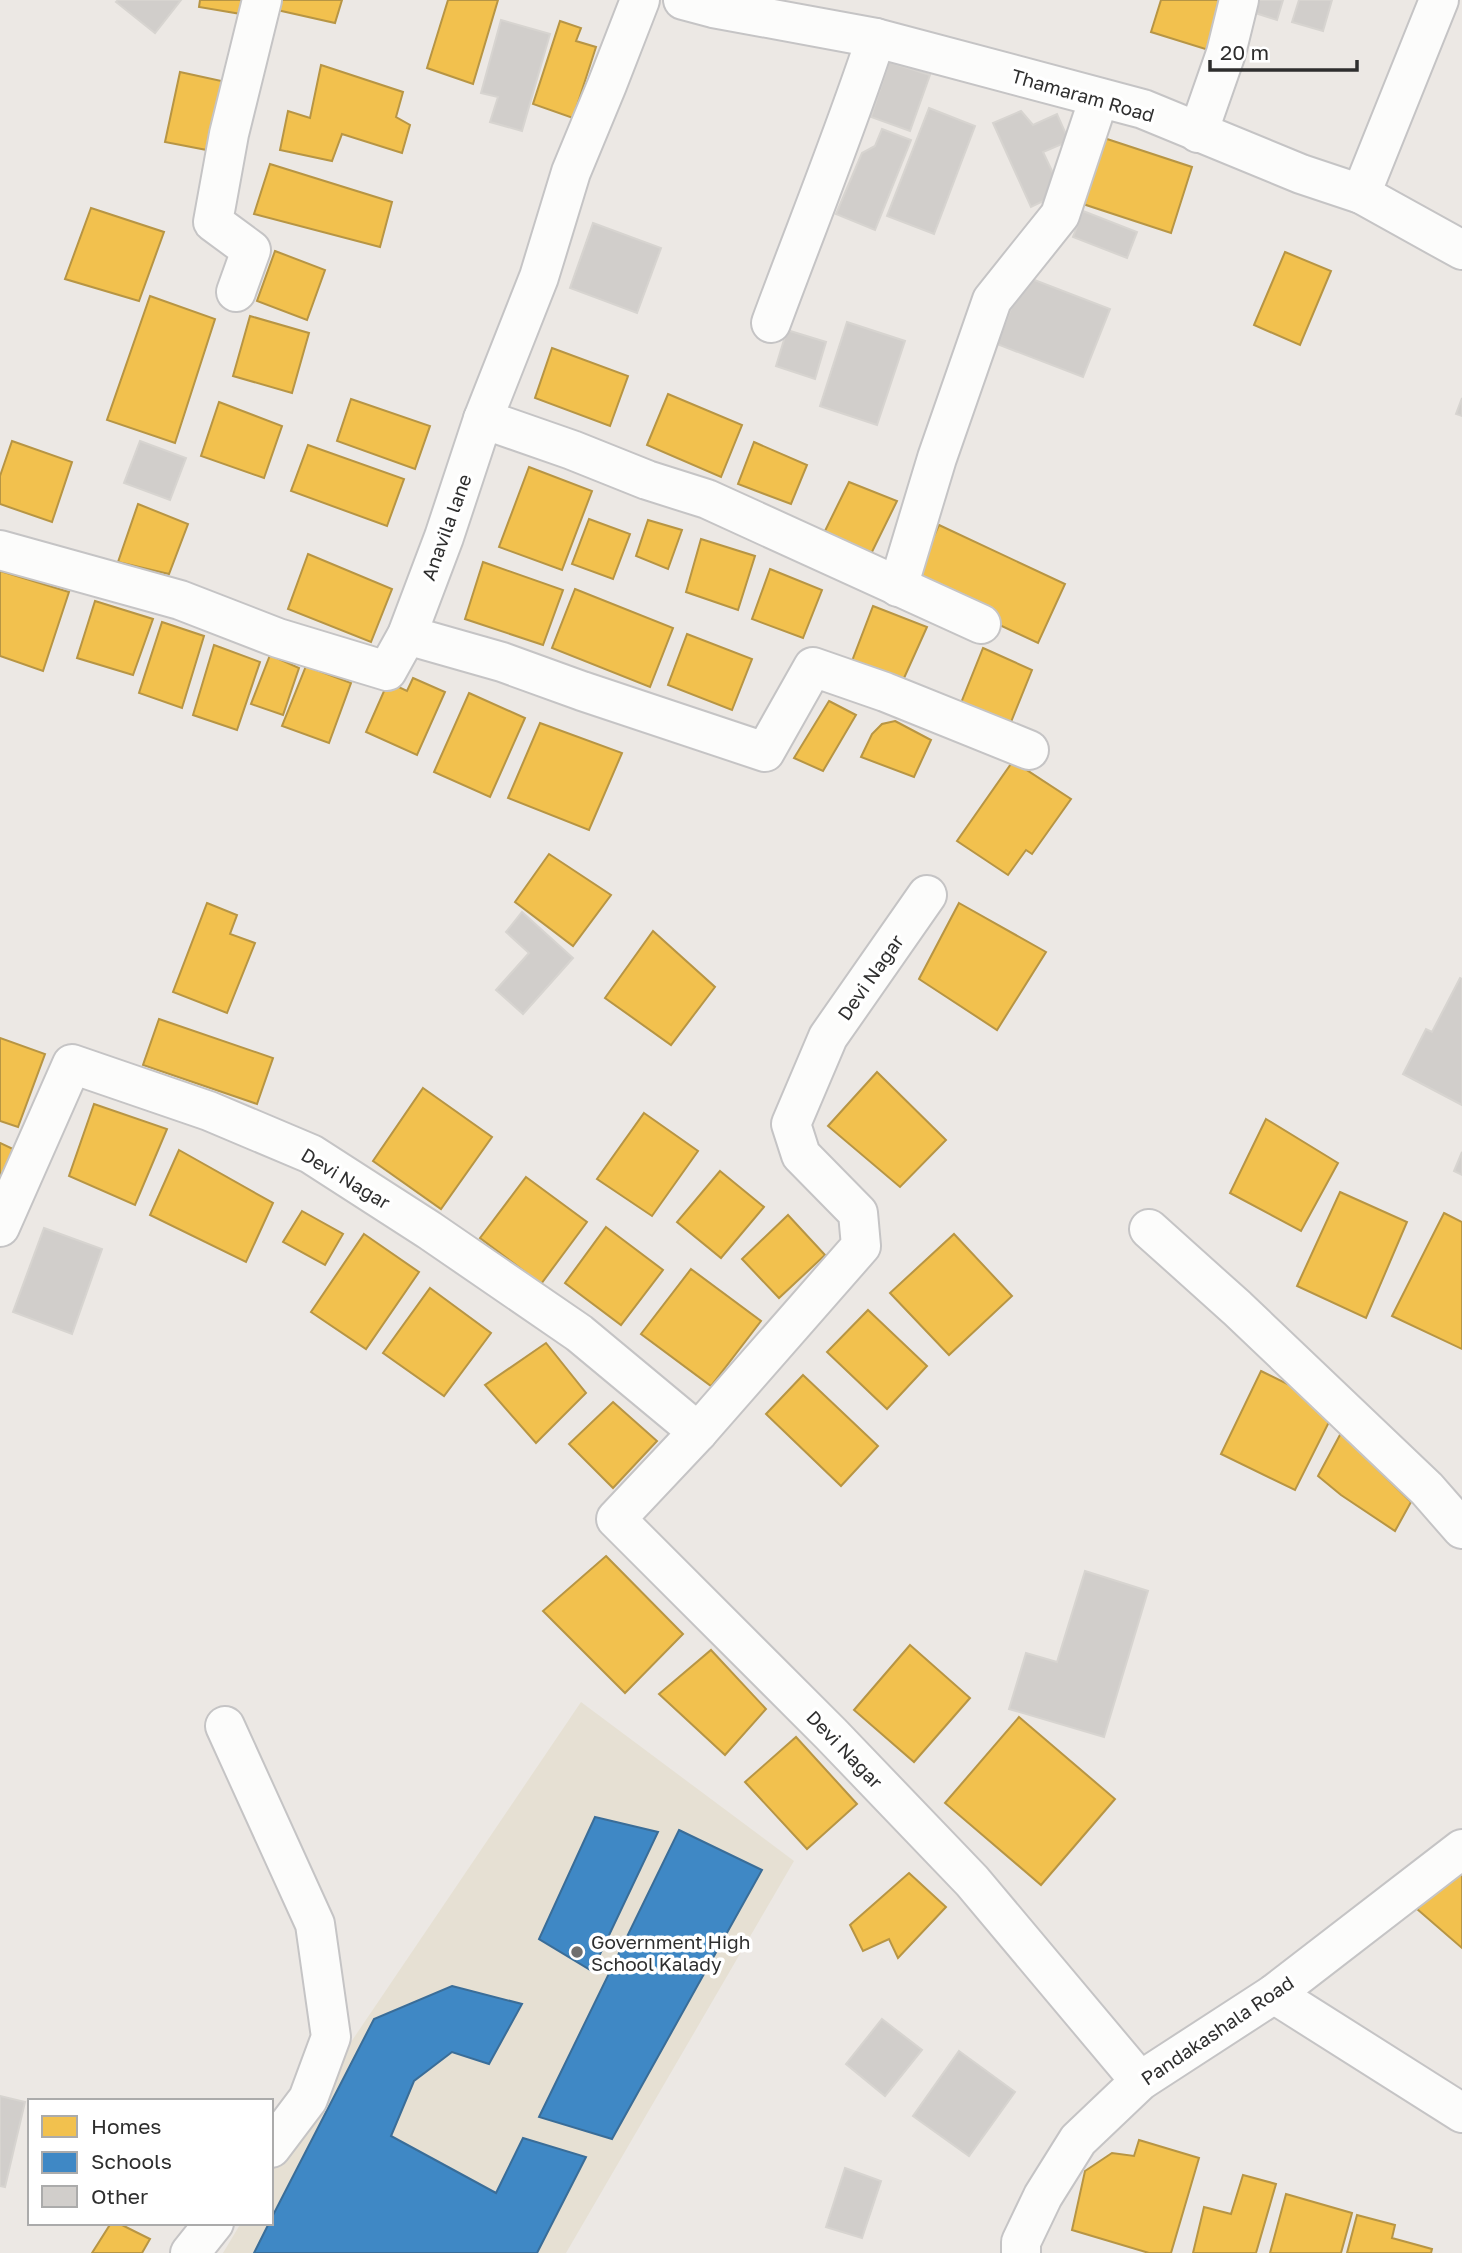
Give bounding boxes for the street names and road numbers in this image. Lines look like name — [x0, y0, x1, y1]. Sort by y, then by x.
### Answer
street label: Thamaram Road — [1009, 64, 1157, 126]
street label: Anavila lane — [416, 471, 476, 583]
street label: Devi Nagar — [832, 929, 908, 1024]
street label: Devi Nagar — [297, 1143, 395, 1214]
street label: Devi Nagar — [802, 1705, 888, 1793]
street label: Pandakashala Road — [1136, 1970, 1298, 2090]

